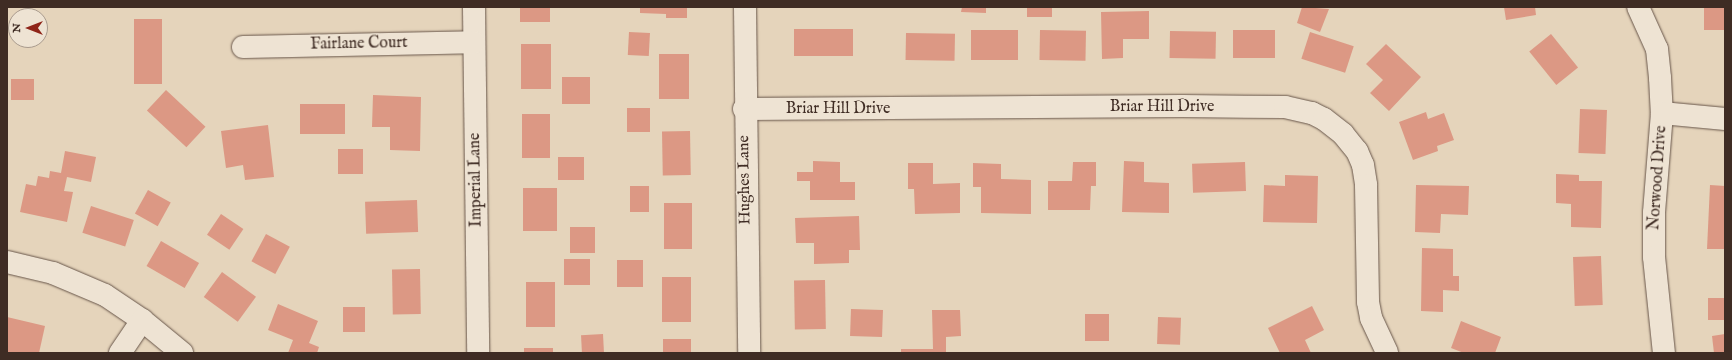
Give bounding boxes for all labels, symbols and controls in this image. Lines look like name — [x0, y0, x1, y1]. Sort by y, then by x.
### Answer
north arrow — [8, 8, 48, 48]
text: N — [10, 23, 24, 33]
street label: Fairlane Court — [310, 34, 408, 54]
street label: Briar Hill Drive — [1110, 97, 1214, 117]
street label: Briar Hill Drive — [786, 99, 890, 119]
street label: Norwood Drive — [1645, 125, 1671, 231]
street label: Imperial Lane — [466, 133, 486, 227]
street label: Hughes Lane — [735, 135, 755, 225]

